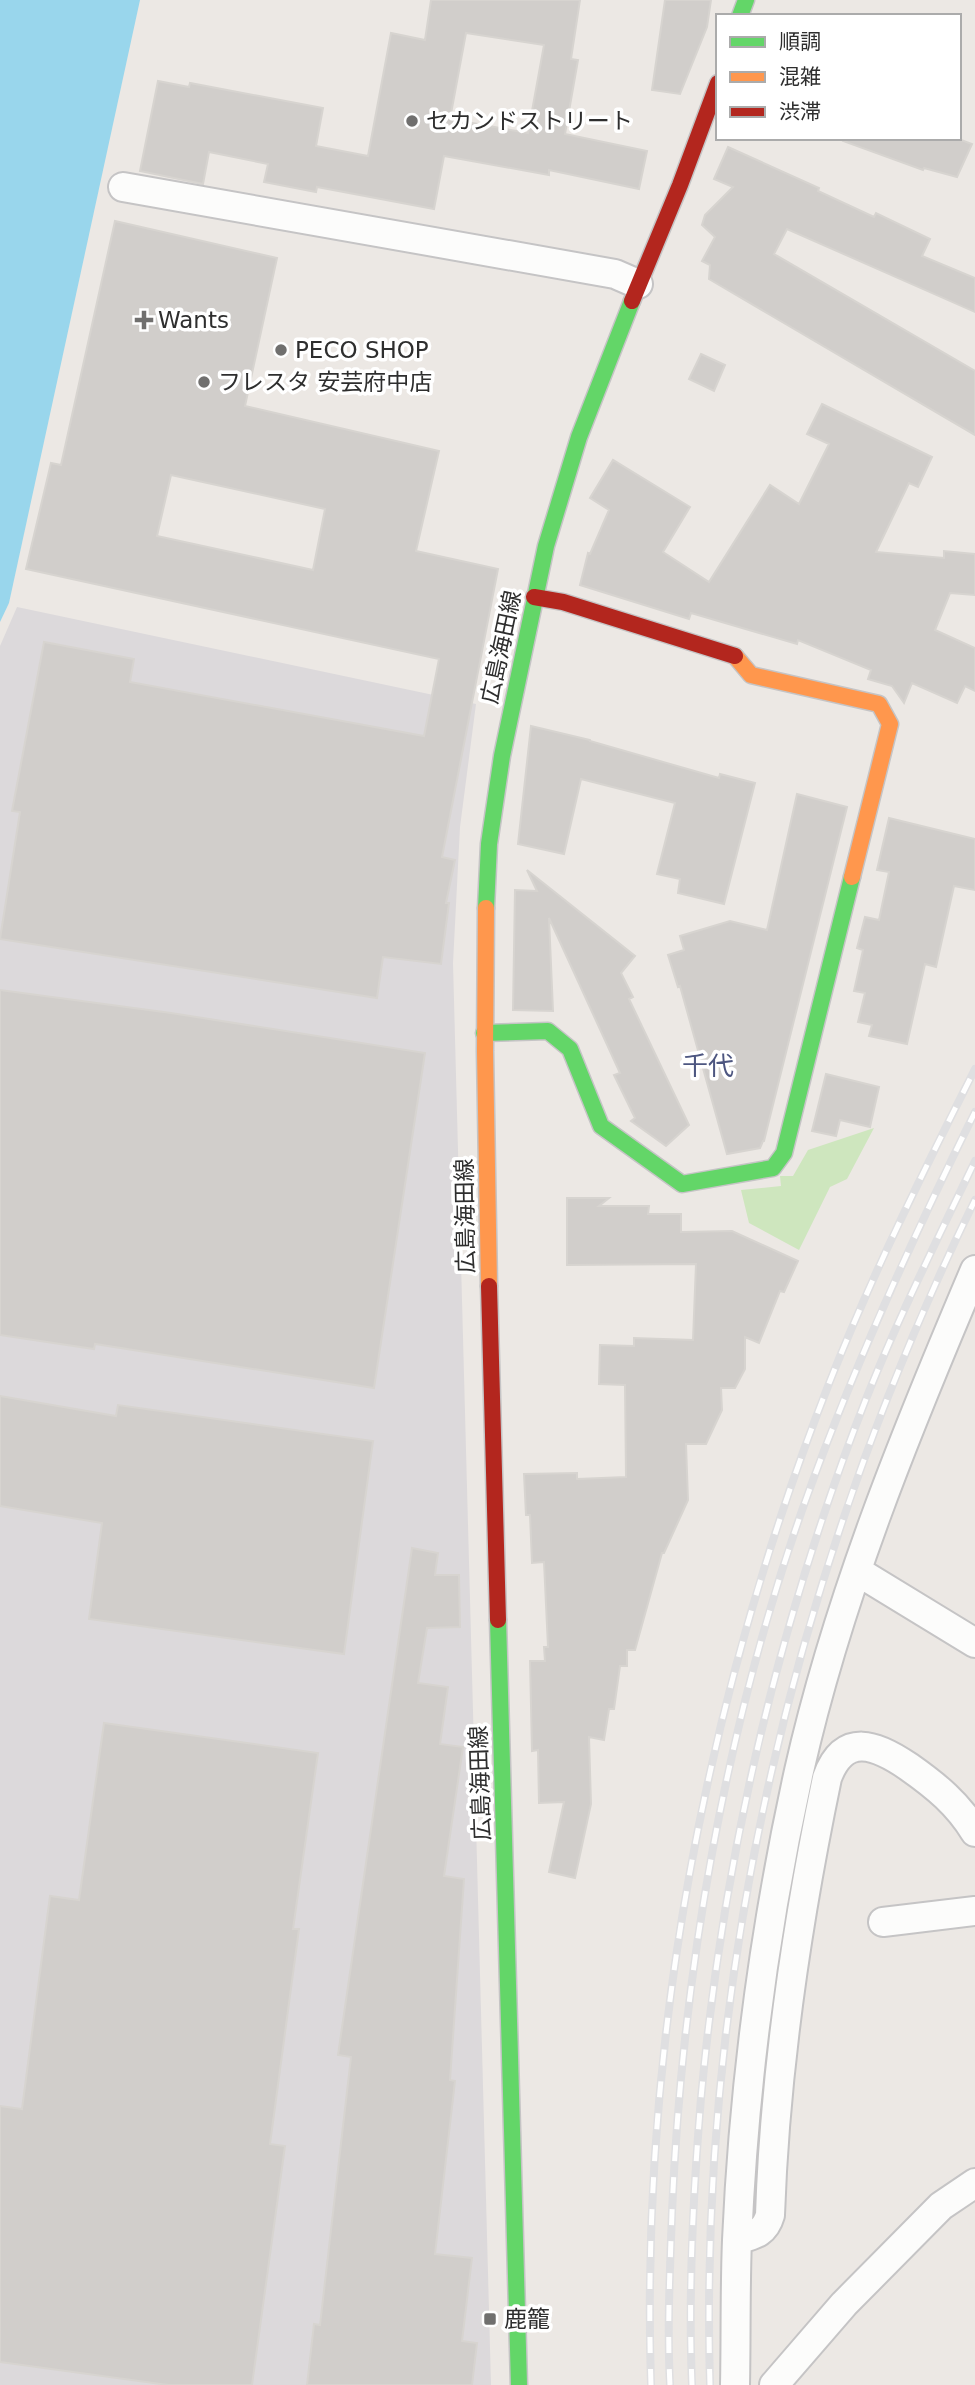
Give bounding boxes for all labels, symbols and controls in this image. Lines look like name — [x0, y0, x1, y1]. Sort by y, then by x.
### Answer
legend — [716, 14, 961, 140]
text: 順調 — [779, 30, 821, 54]
text: 混雑 — [779, 65, 821, 89]
text: 渋滞 — [779, 100, 821, 124]
place label: セカンドストリート — [426, 108, 633, 134]
marker: セカンドストリート — [404, 113, 420, 129]
place label: Wants — [158, 307, 229, 333]
marker: Wants — [136, 312, 152, 328]
place label: PECO SHOP — [295, 337, 429, 363]
marker: PECO SHOP — [273, 342, 289, 358]
place label: フレスタ 安芸府中店 — [218, 369, 432, 395]
marker: フレスタ 安芸府中店 — [196, 374, 212, 390]
street label: 広島海田線 — [476, 588, 526, 706]
district label: 千代 — [682, 1051, 734, 1081]
street label: 広島海田線 — [451, 1158, 479, 1274]
street label: 広島海田線 — [465, 1725, 495, 1841]
place label: 鹿籠 — [504, 2306, 550, 2332]
marker: 鹿籠 — [482, 2311, 498, 2327]

